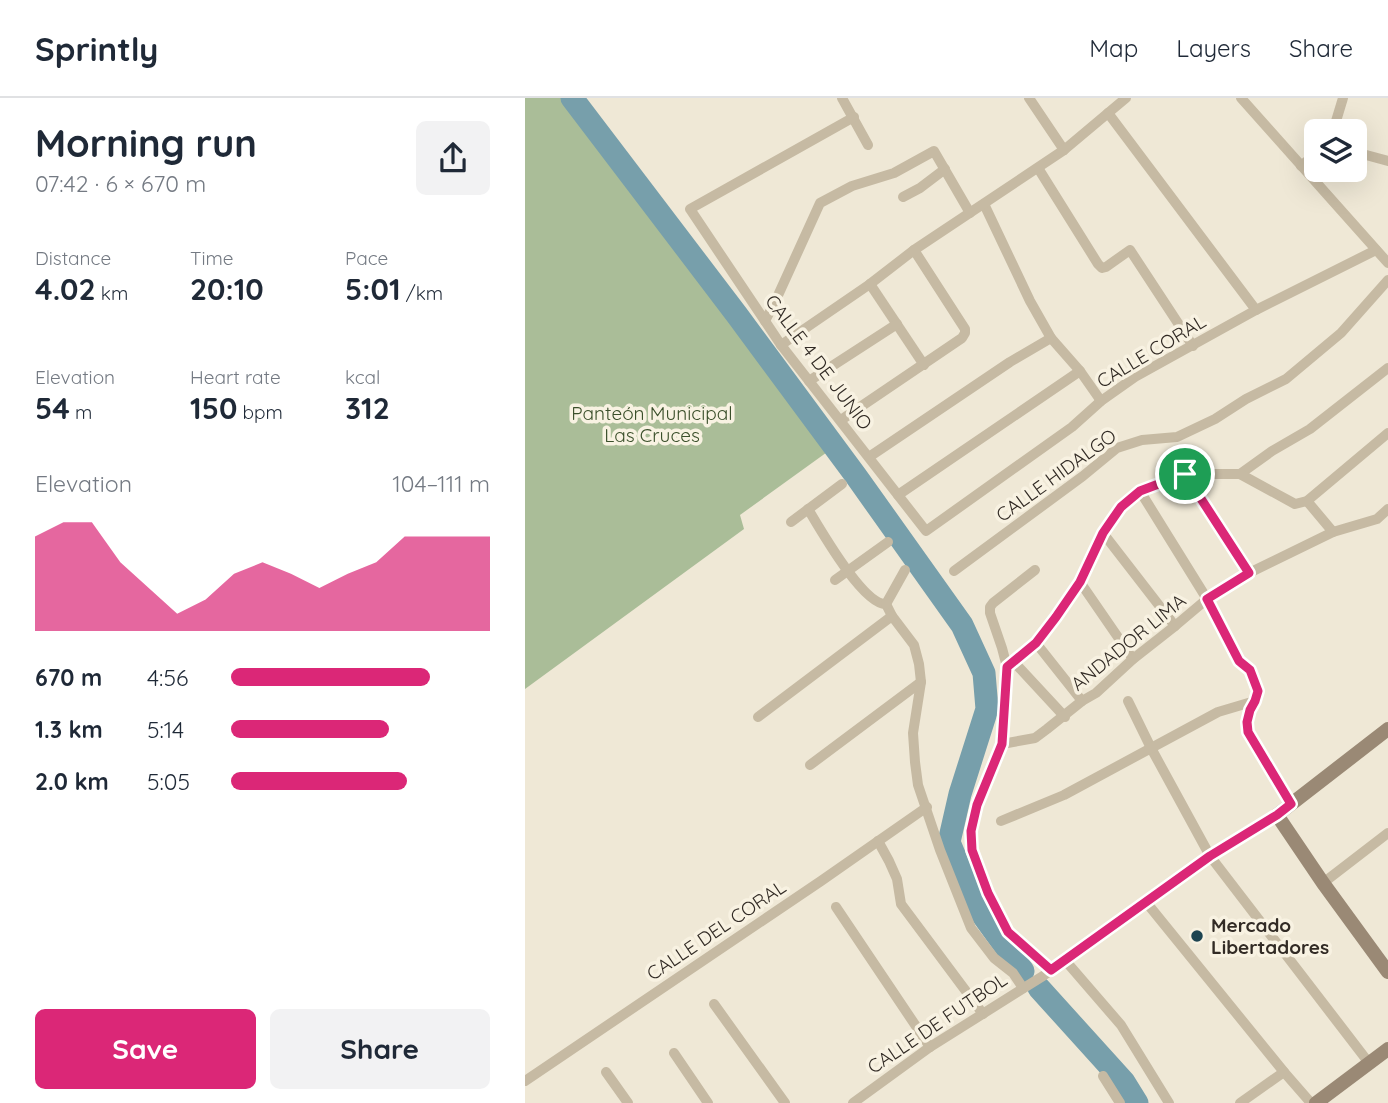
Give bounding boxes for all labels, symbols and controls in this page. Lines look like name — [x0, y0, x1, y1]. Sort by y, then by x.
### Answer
text: Sprintly — [35, 28, 159, 69]
text: Map — [1089, 33, 1138, 63]
text: Layers — [1176, 33, 1251, 63]
text: Share — [1289, 33, 1353, 63]
text: Morning run — [35, 119, 257, 167]
map controls — [1304, 119, 1367, 182]
button: layers — [1304, 119, 1367, 182]
button: share — [416, 121, 490, 195]
text: 07:42 · 6 × 670 m — [35, 169, 206, 198]
text: Distance — [35, 246, 111, 270]
text: Time — [190, 246, 234, 270]
text: Pace — [345, 246, 388, 270]
text: 4.02 — [35, 270, 96, 308]
text: 20:10 — [190, 270, 264, 308]
text: 5:01 — [345, 270, 401, 308]
text: km — [96, 281, 128, 305]
text: /km — [401, 281, 443, 305]
street label: CALLE 4 DE JUNIO — [760, 290, 878, 434]
street label: CALLE CORAL — [1092, 309, 1210, 393]
text: Elevation — [35, 365, 115, 389]
text: Heart rate — [190, 365, 281, 389]
text: kcal — [345, 365, 380, 389]
text: 54 — [35, 389, 70, 427]
text: 150 — [190, 389, 237, 427]
text: 312 — [345, 389, 390, 427]
text: m — [70, 400, 92, 424]
text: bpm — [237, 400, 283, 424]
park label: Panteón Municipal Las Cruces — [571, 401, 733, 447]
street label: CALLE HIDALGO — [991, 423, 1121, 527]
pin — [1155, 444, 1215, 504]
icon: arrive — [1166, 455, 1204, 493]
text: Elevation — [35, 469, 132, 498]
text: 104–111 m — [392, 469, 490, 498]
street label: ANDADOR LIMA — [1066, 588, 1190, 696]
text: 670 m — [35, 663, 102, 692]
text: 4:56 — [147, 663, 188, 692]
text: 1.3 km — [35, 715, 103, 744]
text: 5:14 — [147, 715, 184, 744]
text: 2.0 km — [35, 767, 109, 796]
text: 5:05 — [147, 767, 190, 796]
street label: CALLE DEL CORAL — [642, 875, 790, 985]
place label: Mercado Libertadores — [1211, 913, 1329, 959]
marker: Mercado Libertadores — [1189, 928, 1205, 944]
street label: CALLE DE FUTBOL — [863, 967, 1011, 1079]
button: Save — [35, 1009, 256, 1089]
button: Share — [270, 1009, 490, 1089]

